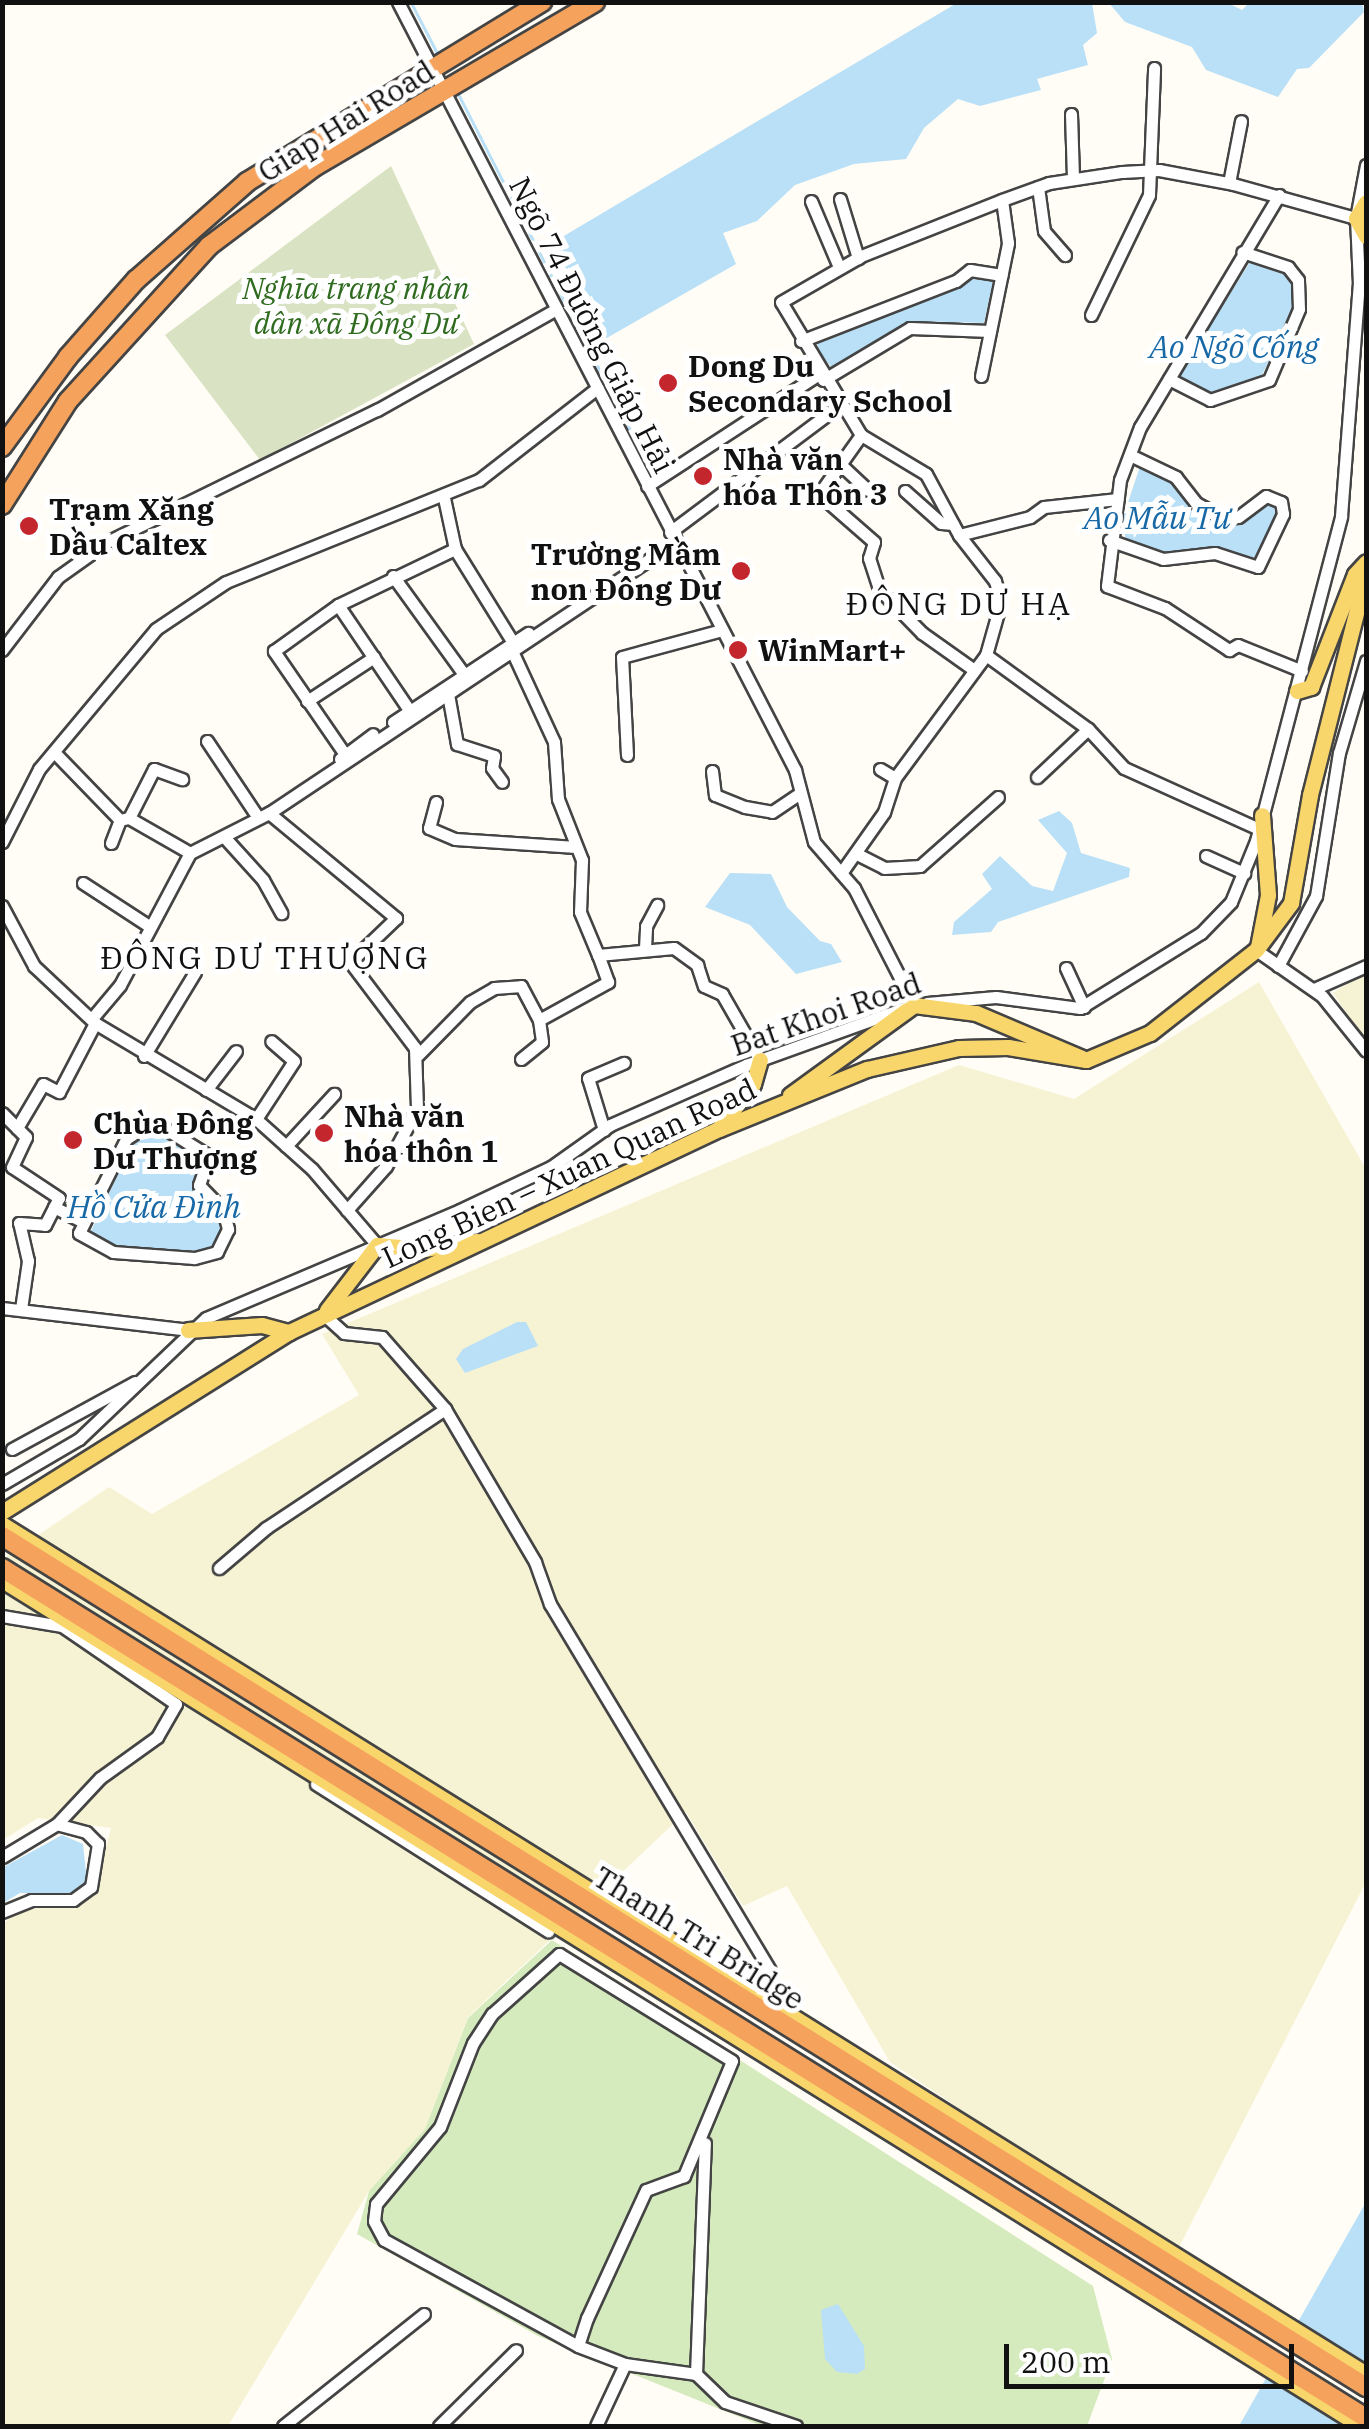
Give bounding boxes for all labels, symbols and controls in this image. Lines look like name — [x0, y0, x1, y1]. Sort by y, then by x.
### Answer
street label: Giap Hai Road — [251, 53, 441, 189]
street label: Ngõ 74 Đường Giáp Hải — [502, 171, 682, 479]
park label: Nghĩa trang nhân dân xã Đông Dư — [242, 270, 470, 340]
water label: Ao Ngõ Cống — [1149, 327, 1319, 365]
place label: Dong Du Secondary School — [688, 348, 952, 418]
marker: Dong Du Secondary School — [657, 372, 679, 394]
place label: Nhà văn hóa Thôn 3 — [723, 441, 888, 512]
marker: Nhà văn hóa Thôn 3 — [692, 465, 714, 487]
place label: Trạm Xăng Dầu Caltex — [49, 491, 214, 562]
water label: Ao Mẫu Tư — [1083, 498, 1231, 536]
marker: Trạm Xăng Dầu Caltex — [18, 515, 40, 537]
place label: Trường Mầm non Đông Dư — [531, 536, 721, 606]
marker: Trường Mầm non Đông Dư — [730, 560, 752, 582]
district label: ĐÔNG DƯ HẠ — [846, 584, 1072, 622]
place label: WinMart+ — [758, 632, 907, 668]
marker: WinMart+ — [727, 639, 749, 661]
district label: ĐÔNG DƯ THƯỢNG — [100, 938, 430, 976]
street label: Bat Khoi Road — [726, 965, 926, 1063]
street label: Long Bien – Xuan Quan Road — [376, 1070, 762, 1276]
place label: Nhà văn hóa thôn 1 — [344, 1098, 498, 1168]
place label: Chùa Đông Dư Thượng — [93, 1105, 257, 1176]
marker: Nhà văn hóa thôn 1 — [313, 1122, 335, 1144]
marker: Chùa Đông Dư Thượng — [62, 1129, 84, 1151]
water label: Hồ Cửa Đình — [67, 1187, 241, 1225]
street label: Thanh Tri Bridge — [587, 1859, 811, 2017]
scale bar — [1009, 2324, 1299, 2386]
text: 200 m — [1021, 2342, 1111, 2381]

